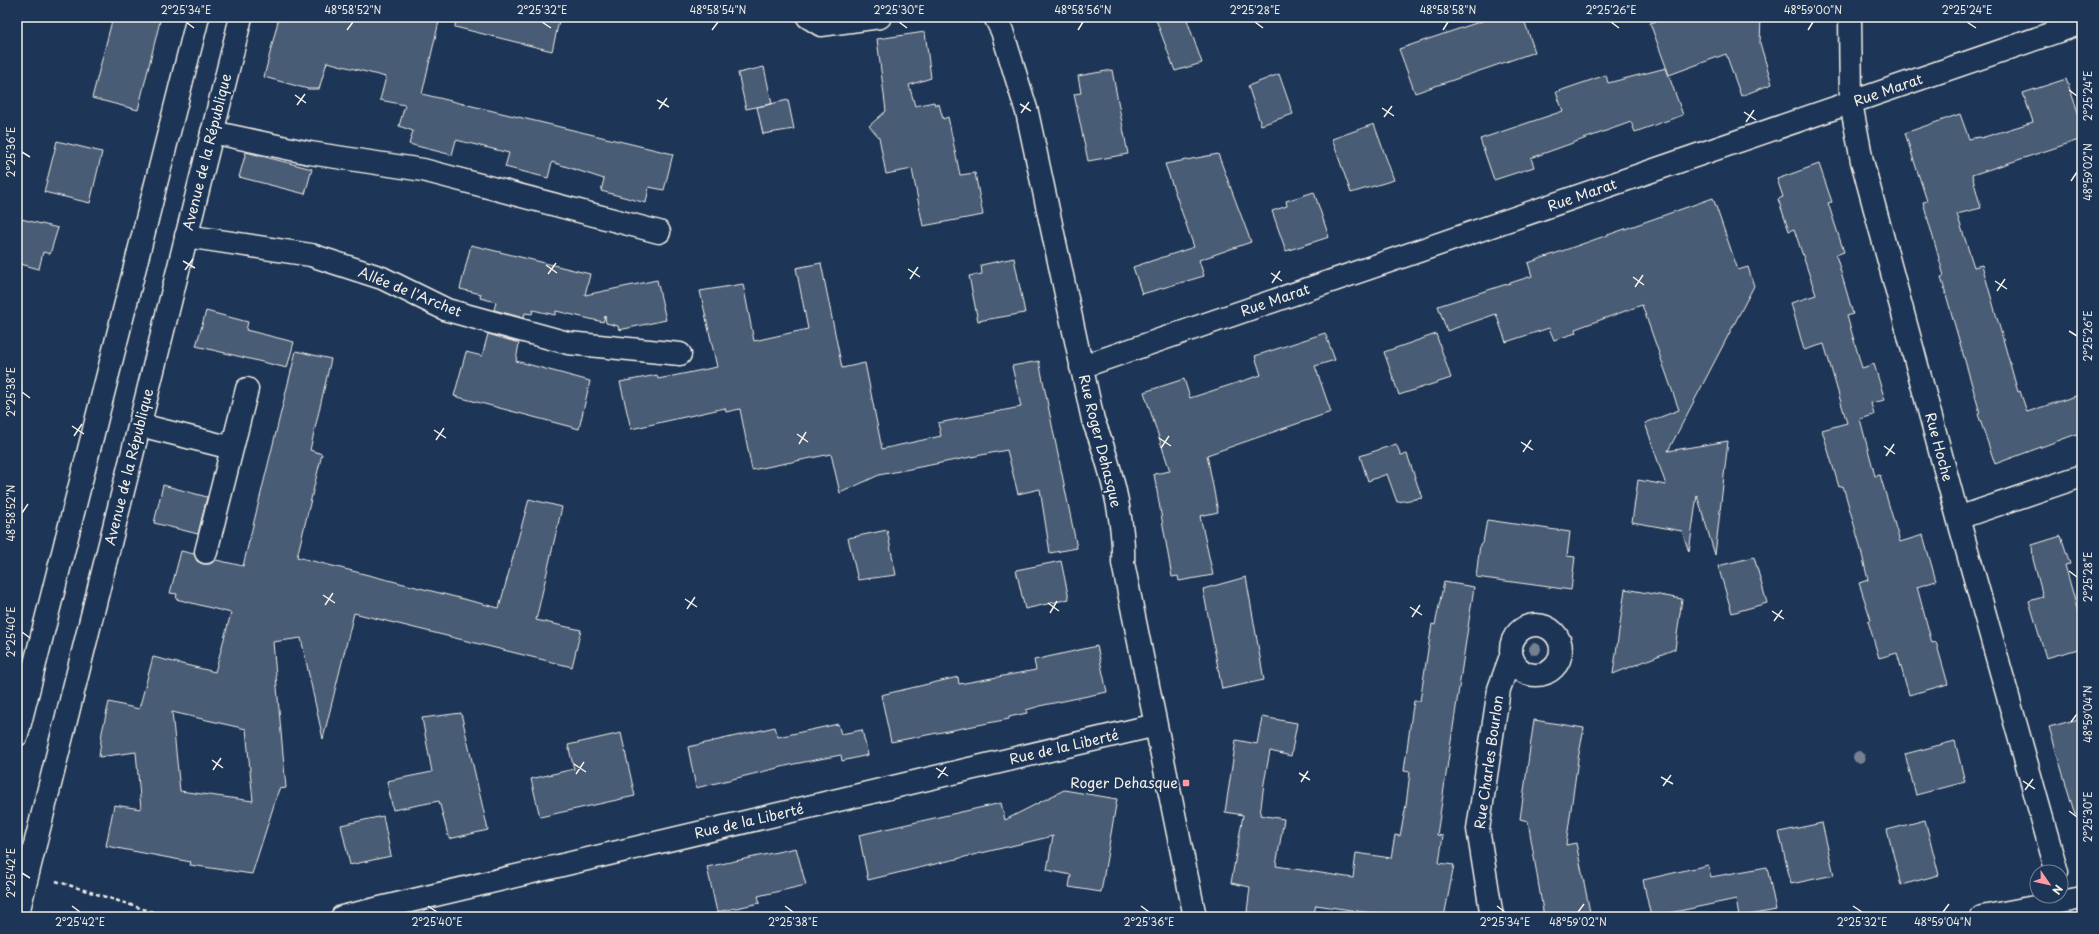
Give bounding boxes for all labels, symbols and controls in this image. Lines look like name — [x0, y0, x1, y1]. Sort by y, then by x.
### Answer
text: 2°25'34"E — [161, 2, 211, 17]
text: 48°58'52"N — [325, 2, 382, 17]
text: 2°25'32"E — [517, 2, 567, 17]
text: 48°58'54"N — [690, 2, 747, 17]
text: 2°25'30"E — [873, 2, 925, 17]
text: 48°58'56"N — [1054, 2, 1112, 17]
text: 2°25'28"E — [1230, 2, 1280, 17]
text: 48°58'58"N — [1420, 2, 1476, 17]
text: 2°25'26"E — [1586, 2, 1636, 17]
text: 48°59'00"N — [1784, 2, 1842, 17]
text: 2°25'24"E — [1942, 2, 1992, 17]
street label: Rue Marat — [1850, 68, 1925, 111]
street label: Avenue de la République — [177, 71, 236, 232]
text: 2°25'24"E — [2080, 71, 2095, 121]
text: 2°25'36"E — [3, 127, 18, 177]
text: 48°59'02"N — [2080, 143, 2095, 201]
street label: Rue Marat — [1544, 173, 1619, 216]
street label: Allée de l'Archet — [355, 261, 465, 322]
street label: Rue Marat — [1237, 278, 1312, 321]
text: 2°25'26"E — [2080, 311, 2095, 361]
text: 2°25'38"E — [3, 367, 18, 417]
street label: Rue Roger Dehasque — [1074, 372, 1127, 510]
street label: Avenue de la République — [99, 386, 158, 547]
street label: Rue Hoche — [1920, 410, 1959, 484]
text: 48°58'52"N — [3, 484, 18, 541]
text: 2°25'28"E — [2080, 552, 2095, 602]
text: 2°25'40"E — [3, 607, 18, 657]
text: 48°59'04"N — [2080, 685, 2095, 743]
street label: Rue Charles Bourlon — [1469, 694, 1508, 830]
street label: Rue de la Liberté — [1007, 724, 1121, 769]
place label: Roger Dehasque — [1070, 772, 1178, 793]
marker: Roger Dehasque — [1181, 778, 1191, 788]
text: 2°25'30"E — [2080, 791, 2095, 843]
street label: Rue de la Liberté — [692, 798, 806, 843]
text: 2°25'42"E — [3, 848, 18, 898]
north arrow — [2029, 864, 2069, 904]
text: N — [2048, 882, 2067, 898]
text: 2°25'42"E — [55, 914, 105, 929]
text: 2°25'40"E — [412, 914, 462, 929]
text: 2°25'38"E — [768, 914, 818, 929]
text: 2°25'36"E — [1124, 914, 1174, 929]
text: 2°25'34"E — [1480, 914, 1530, 929]
text: 48°59'02"N — [1549, 914, 1607, 929]
text: 2°25'32"E — [1837, 914, 1887, 929]
text: 48°59'04"N — [1914, 914, 1972, 929]

